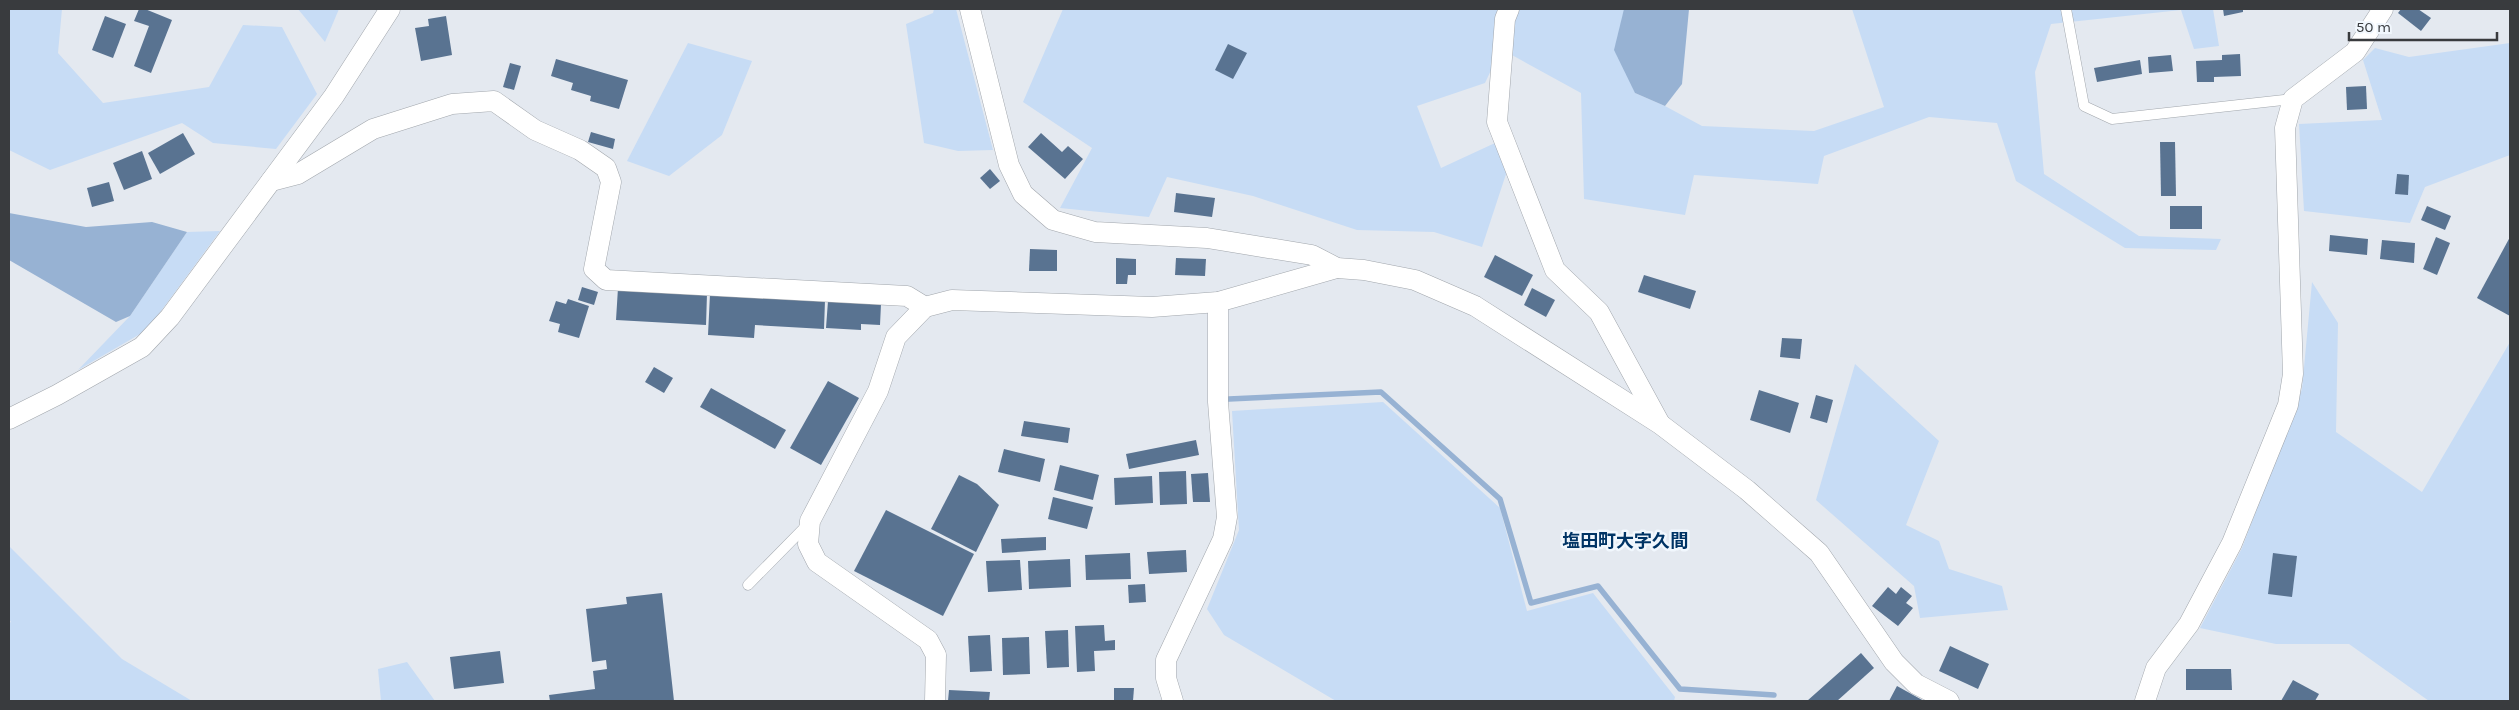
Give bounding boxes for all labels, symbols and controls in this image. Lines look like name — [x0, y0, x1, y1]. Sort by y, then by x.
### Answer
scale bar — [2349, 10, 2496, 42]
text: 50 m — [2356, 18, 2391, 36]
district label: 塩田町大字久間 — [1562, 530, 1688, 552]

